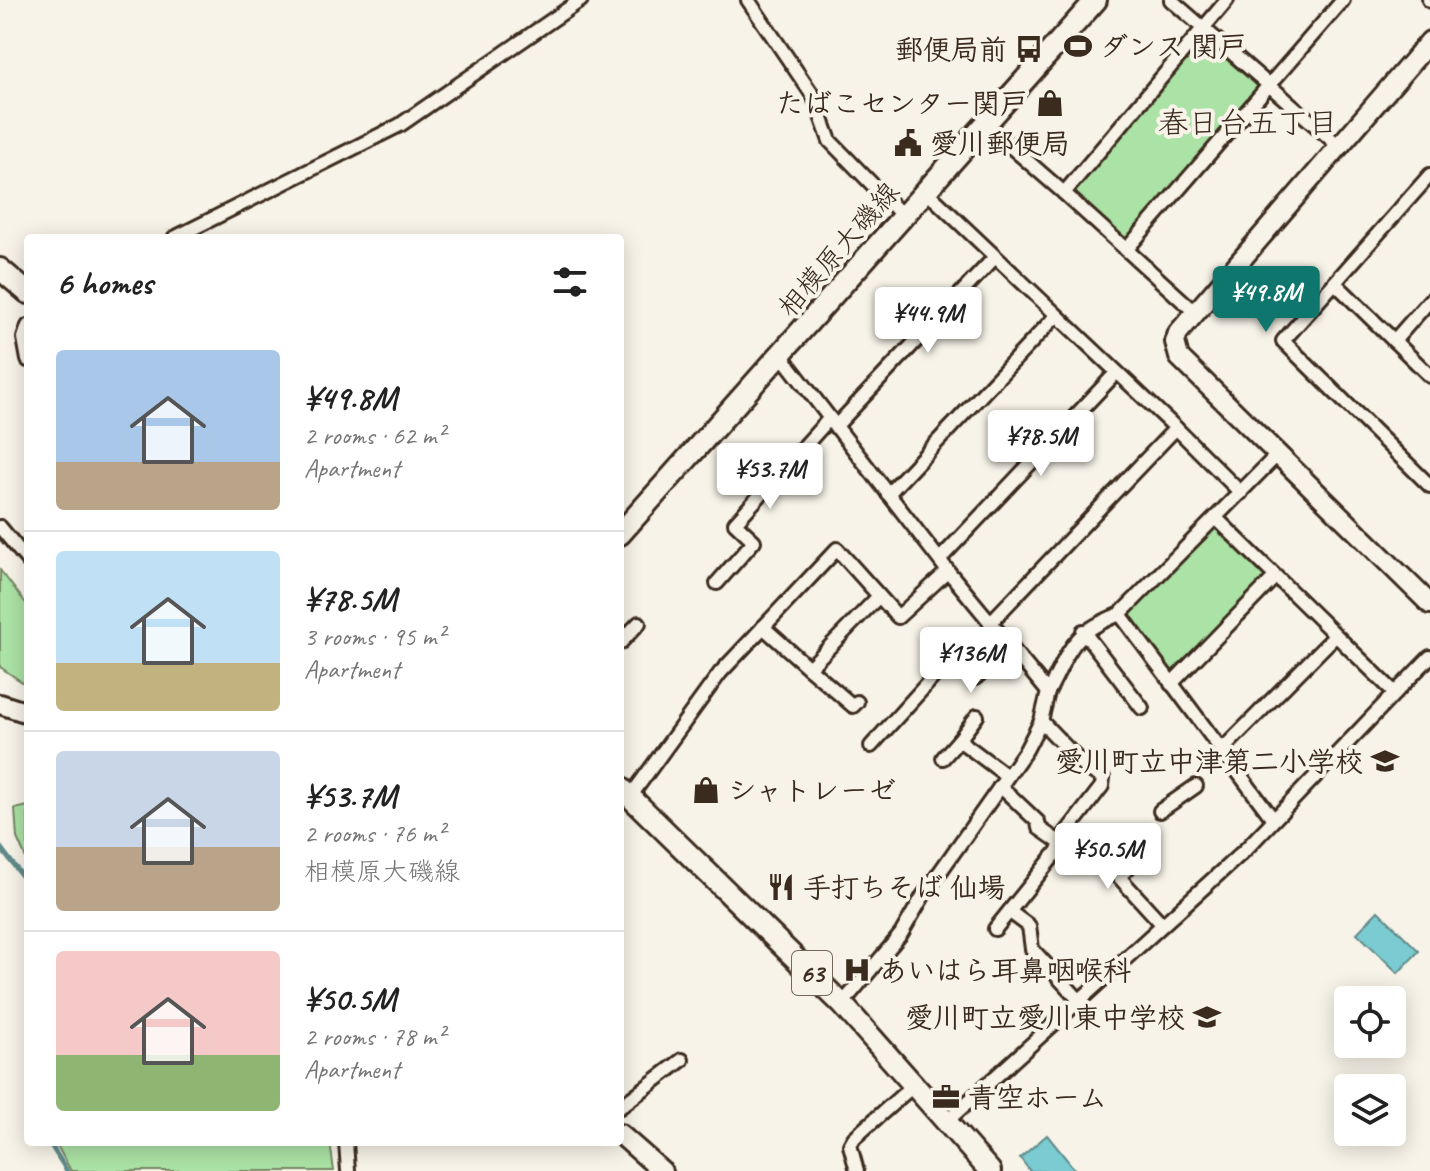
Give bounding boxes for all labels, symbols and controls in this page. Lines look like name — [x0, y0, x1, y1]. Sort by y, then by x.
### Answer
place label: ダンス 関戸 — [1100, 29, 1247, 64]
sports icon: ダンス 関戸 — [1063, 31, 1093, 61]
place label: 郵便局前 — [895, 32, 1007, 67]
bus stop icon: 郵便局前 — [1014, 34, 1044, 64]
place label: たばこセンター関戸 — [776, 86, 1028, 121]
shop icon: たばこセンター関戸 — [1035, 88, 1065, 118]
district label: 春日台五丁目 — [1158, 104, 1338, 142]
place label: 愛川郵便局 — [930, 126, 1070, 161]
public building icon: 愛川郵便局 — [893, 128, 923, 158]
street label: 相模原大磯線 — [770, 174, 907, 324]
icon: filters — [548, 260, 592, 304]
text: 6 homes — [56, 261, 153, 304]
pin: ¥49.8M — [1201, 266, 1331, 334]
text: ¥49.8M — [1231, 275, 1301, 308]
pin: ¥44.9M — [863, 287, 993, 355]
text: ¥44.9M — [893, 296, 963, 329]
text: ¥49.8M — [304, 376, 396, 419]
icon: home — [120, 382, 216, 478]
pin: ¥78.5M — [976, 410, 1106, 478]
text: 2 rooms · 62 m² — [304, 419, 445, 452]
text: ¥78.5M — [1006, 419, 1076, 452]
pin: ¥53.7M — [705, 443, 835, 511]
text: Apartment — [304, 452, 400, 485]
text: ¥53.7M — [735, 452, 805, 485]
text: ¥78.5M — [304, 577, 396, 620]
icon: home — [120, 583, 216, 679]
text: 3 rooms · 95 m² — [304, 620, 445, 653]
pin: ¥136M — [915, 627, 1027, 695]
text: ¥136M — [938, 636, 1004, 669]
text: Apartment — [304, 653, 400, 686]
place label: 愛川町立中津第二小学校 — [1055, 744, 1363, 779]
school or university icon: 愛川町立中津第二小学校 — [1370, 746, 1400, 776]
place label: シャトレーゼ — [728, 773, 896, 808]
text: ¥53.7M — [304, 774, 396, 817]
shop icon: シャトレーゼ — [691, 775, 721, 805]
icon: home — [120, 783, 216, 879]
text: 2 rooms · 76 m² — [304, 817, 445, 850]
pin: ¥50.5M — [1043, 823, 1173, 891]
text: ¥50.5M — [1073, 832, 1143, 865]
text: 相模原大磯線 — [304, 855, 460, 888]
place label: 手打ちそば 仙場 — [803, 870, 1006, 905]
restaurant icon: 手打ちそば 仙場 — [766, 872, 796, 902]
road number: 63 — [792, 951, 832, 995]
place label: あいはら耳鼻咽喉科 — [879, 953, 1131, 988]
hospital icon: あいはら耳鼻咽喉科 — [842, 955, 872, 985]
text: ¥50.5M — [304, 977, 396, 1020]
icon: home — [120, 983, 216, 1079]
map controls — [1334, 986, 1406, 1146]
button: locate — [1334, 986, 1406, 1058]
place label: 愛川町立愛川東中学校 — [905, 1000, 1185, 1035]
school or university icon: 愛川町立愛川東中学校 — [1192, 1002, 1222, 1032]
text: 2 rooms · 78 m² — [304, 1020, 445, 1053]
text: Apartment — [304, 1053, 400, 1086]
button: layers — [1334, 1074, 1406, 1146]
place label: 青空ホーム — [968, 1080, 1107, 1115]
office icon: 青空ホーム — [931, 1082, 961, 1112]

